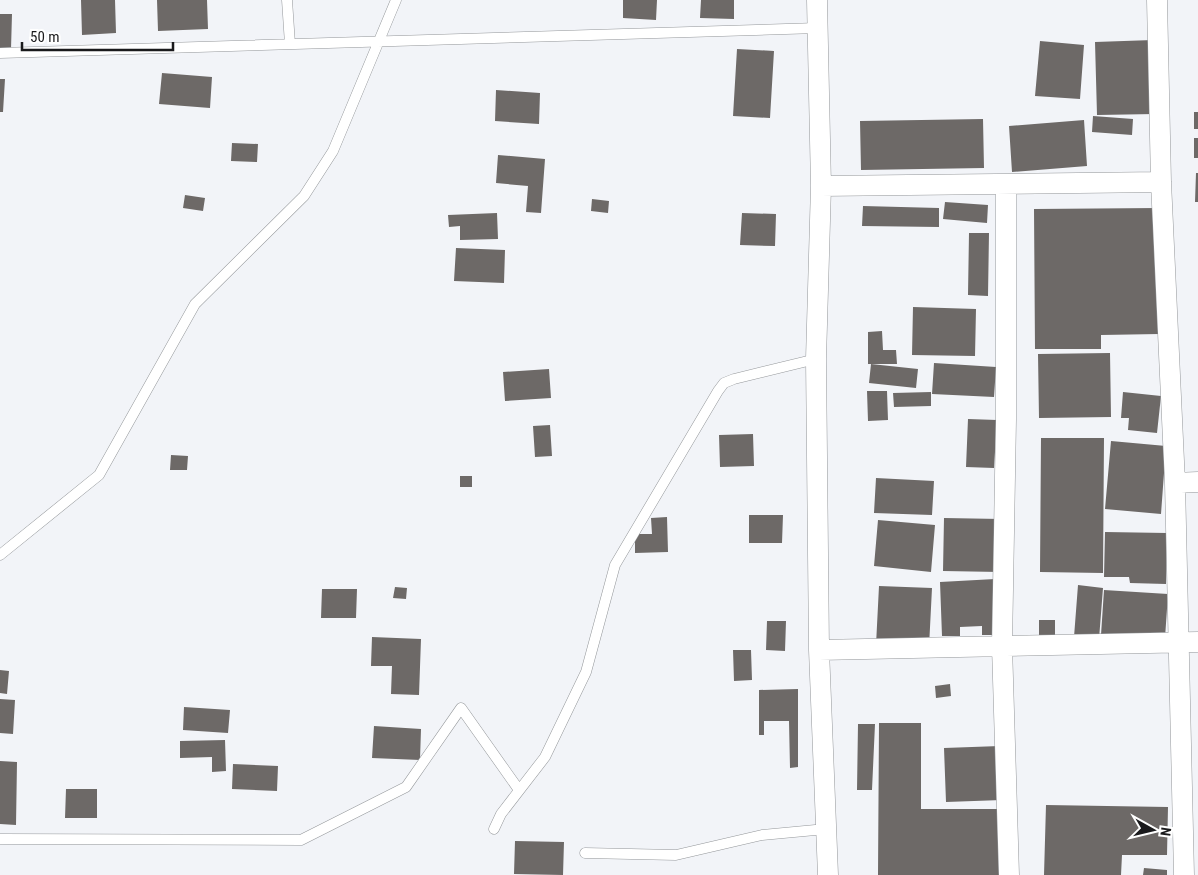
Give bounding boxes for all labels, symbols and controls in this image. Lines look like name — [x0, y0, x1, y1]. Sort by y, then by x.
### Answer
scale bar — [22, 20, 174, 52]
text: 50 m — [30, 28, 60, 46]
north arrow — [1128, 805, 1178, 855]
text: N — [1157, 826, 1174, 837]

